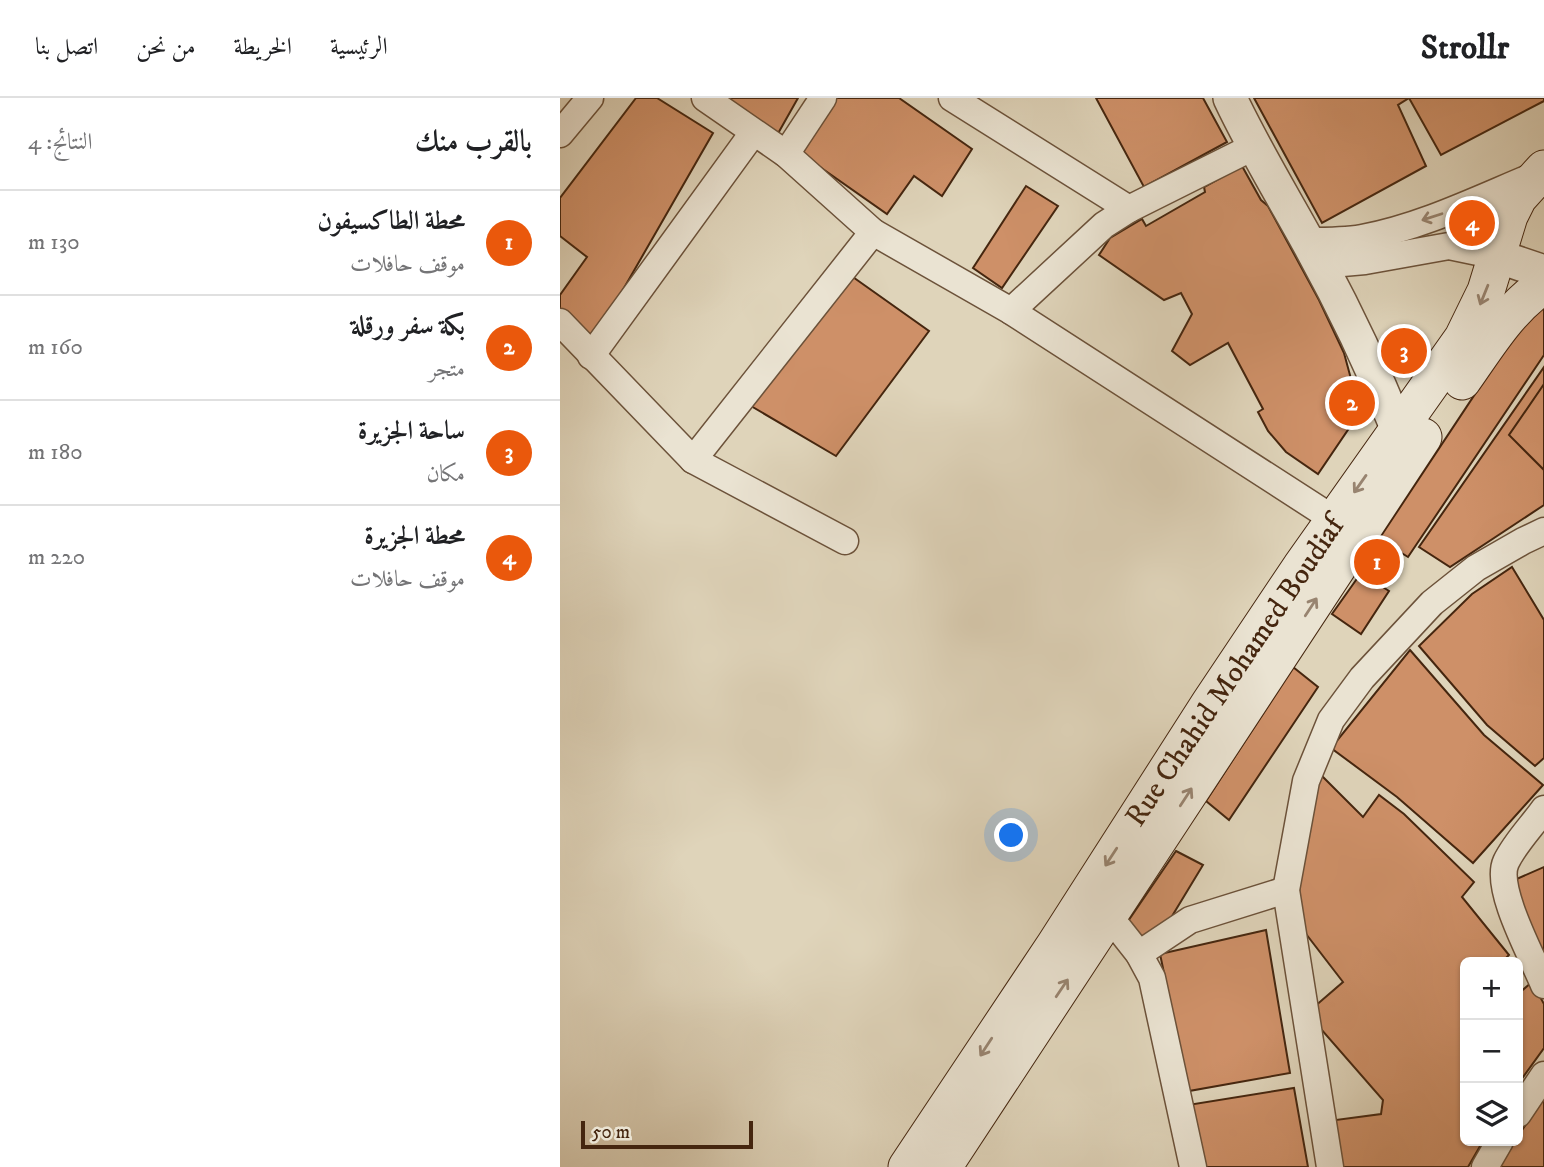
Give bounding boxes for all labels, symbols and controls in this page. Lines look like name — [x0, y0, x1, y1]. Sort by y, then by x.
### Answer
text: Strollr — [1421, 28, 1509, 69]
text: اتصل بنا — [35, 32, 98, 62]
text: من نحن — [136, 32, 196, 62]
text: الخريطة — [234, 32, 292, 62]
text: الرئيسية — [330, 32, 388, 62]
text: بالقرب منك — [415, 124, 532, 161]
text: النتائج: 4 — [28, 128, 93, 157]
pin: 4 — [1449, 197, 1495, 249]
text: محطة الطاكسيفون — [317, 205, 465, 238]
one-way arrow — [1422, 212, 1444, 224]
text: 130 m — [28, 228, 80, 257]
text: 1 — [505, 228, 513, 257]
text: موقف حافلات — [350, 250, 465, 279]
one-way arrow — [1477, 283, 1490, 305]
text: بكة سفر ورقلة — [351, 310, 465, 343]
pin: 3 — [1381, 325, 1427, 377]
text: 160 m — [28, 333, 83, 362]
text: 2 — [503, 333, 515, 362]
text: متجر — [429, 355, 465, 384]
pin: 2 — [1329, 377, 1375, 429]
text: ساحة الجزيرة — [358, 415, 465, 448]
text: 180 m — [28, 438, 83, 467]
text: 3 — [505, 438, 513, 467]
text: مكان — [426, 460, 465, 489]
one-way arrow — [1352, 474, 1367, 493]
street label: Rue Chahid Mohamed Boudiaf — [1118, 506, 1355, 834]
text: محطة الجزيرة — [364, 520, 465, 553]
pin: 1 — [1354, 536, 1400, 588]
text: 220 m — [28, 543, 85, 572]
text: 4 — [502, 543, 516, 572]
text: موقف حافلات — [350, 565, 465, 594]
one-way arrow — [1304, 598, 1319, 617]
one-way arrow — [1179, 787, 1193, 807]
your location — [994, 818, 1028, 852]
one-way arrow — [1104, 847, 1118, 867]
map controls — [1460, 957, 1523, 1146]
button: + — [1460, 957, 1523, 1020]
one-way arrow — [1055, 978, 1069, 998]
button: − — [1460, 1020, 1523, 1083]
one-way arrow — [979, 1037, 993, 1057]
button: layers — [1460, 1083, 1523, 1146]
scale bar — [581, 1118, 752, 1150]
text: 50 m — [592, 1121, 630, 1144]

